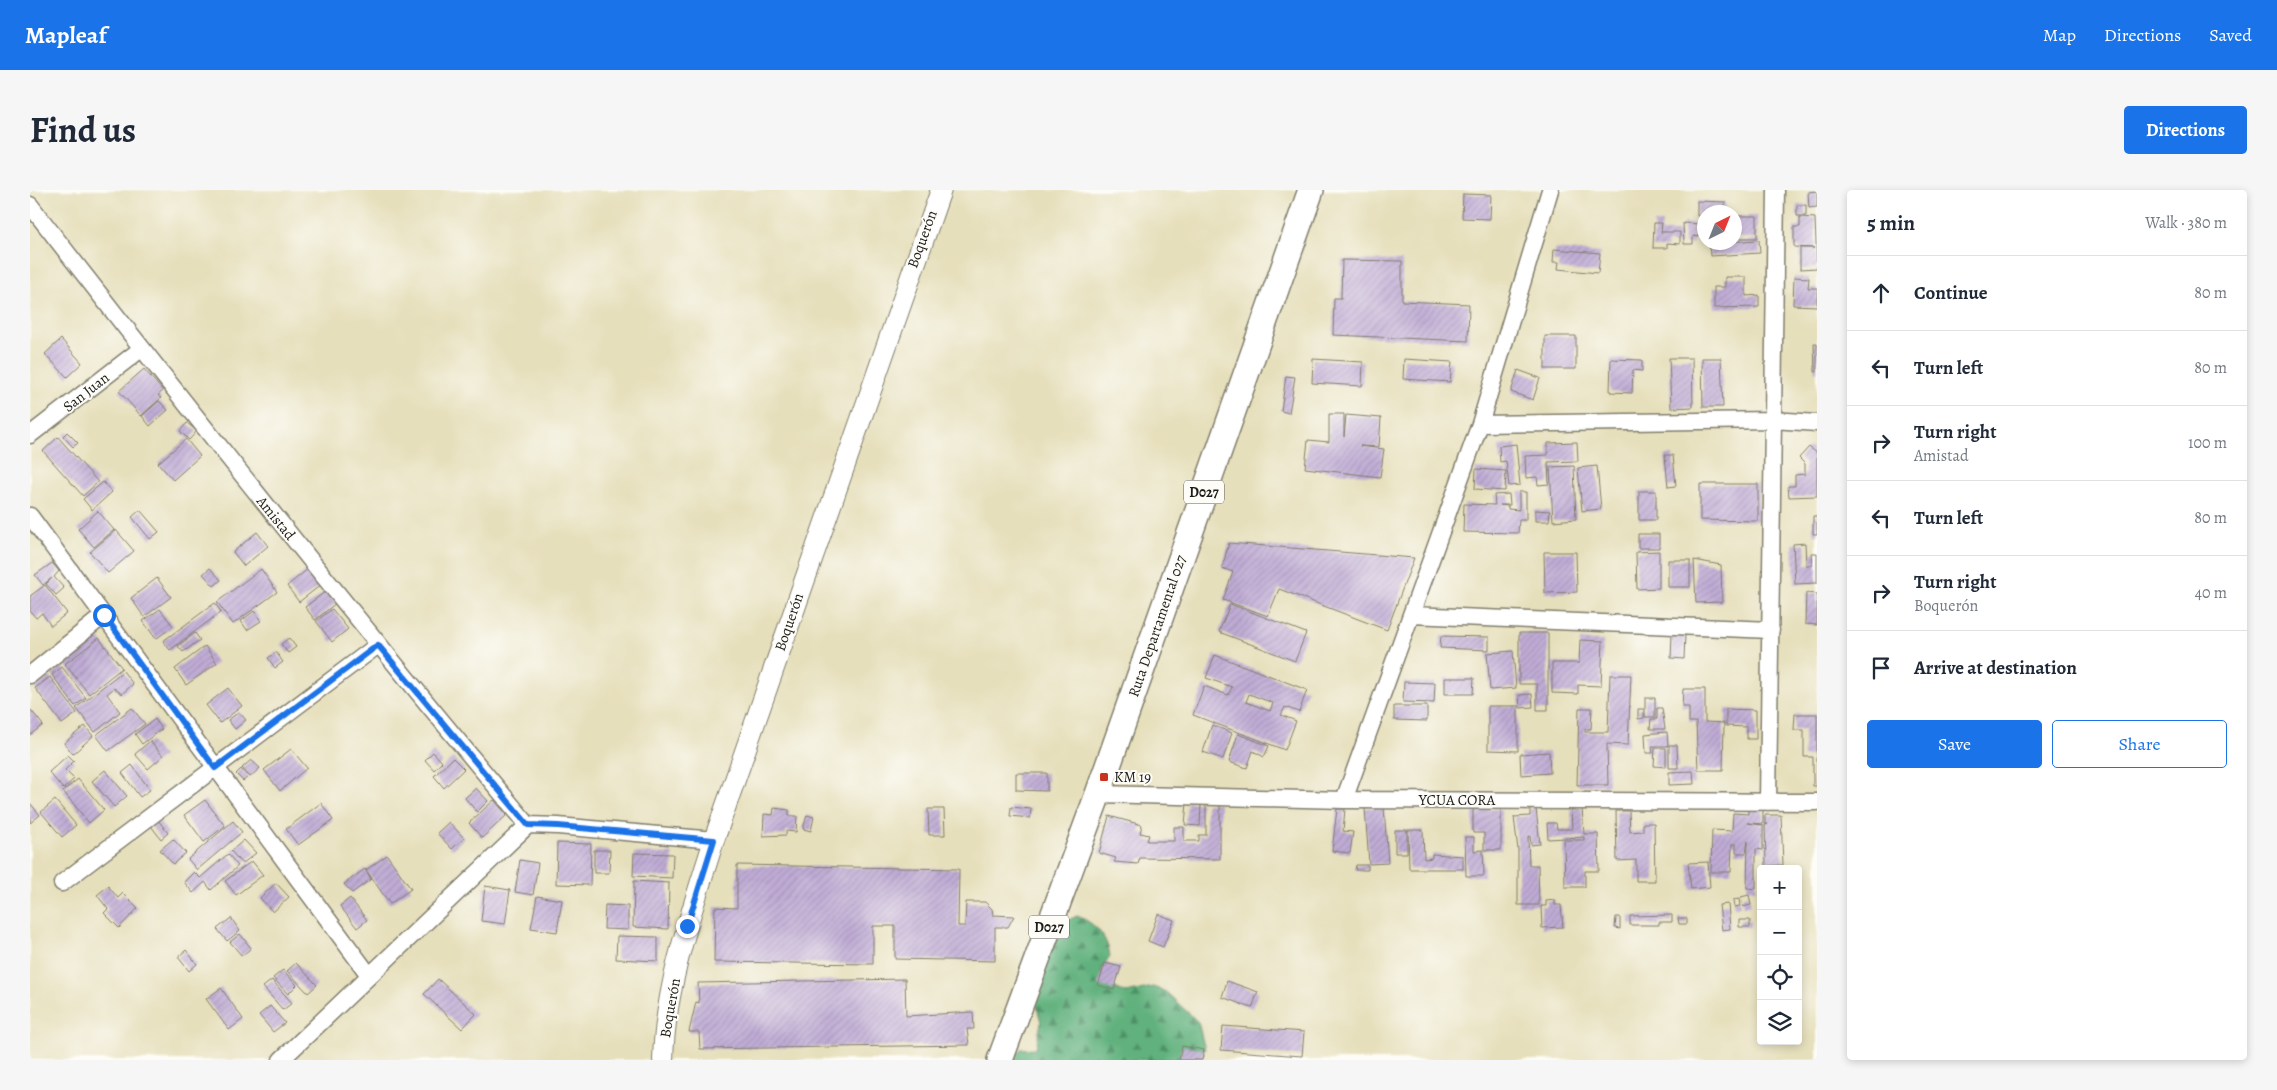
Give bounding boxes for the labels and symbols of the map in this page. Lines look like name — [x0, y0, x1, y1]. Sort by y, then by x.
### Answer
north arrow — [1697, 205, 1742, 250]
street label: Boquerón — [902, 207, 942, 271]
street label: San Juan — [59, 368, 113, 416]
road number: D027 — [1184, 480, 1224, 504]
street label: Amistad — [251, 491, 300, 545]
street label: Ruta Departamental 027 — [1123, 552, 1191, 700]
street label: Boquerón — [770, 590, 808, 654]
route start — [93, 604, 116, 627]
place label: KM 19 — [1114, 767, 1151, 787]
marker: KM 19 — [1098, 771, 1110, 783]
street label: YCUA CORA — [1418, 790, 1495, 810]
route end — [676, 915, 699, 938]
road number: D027 — [1029, 916, 1069, 939]
street label: Boquerón — [655, 977, 685, 1039]

